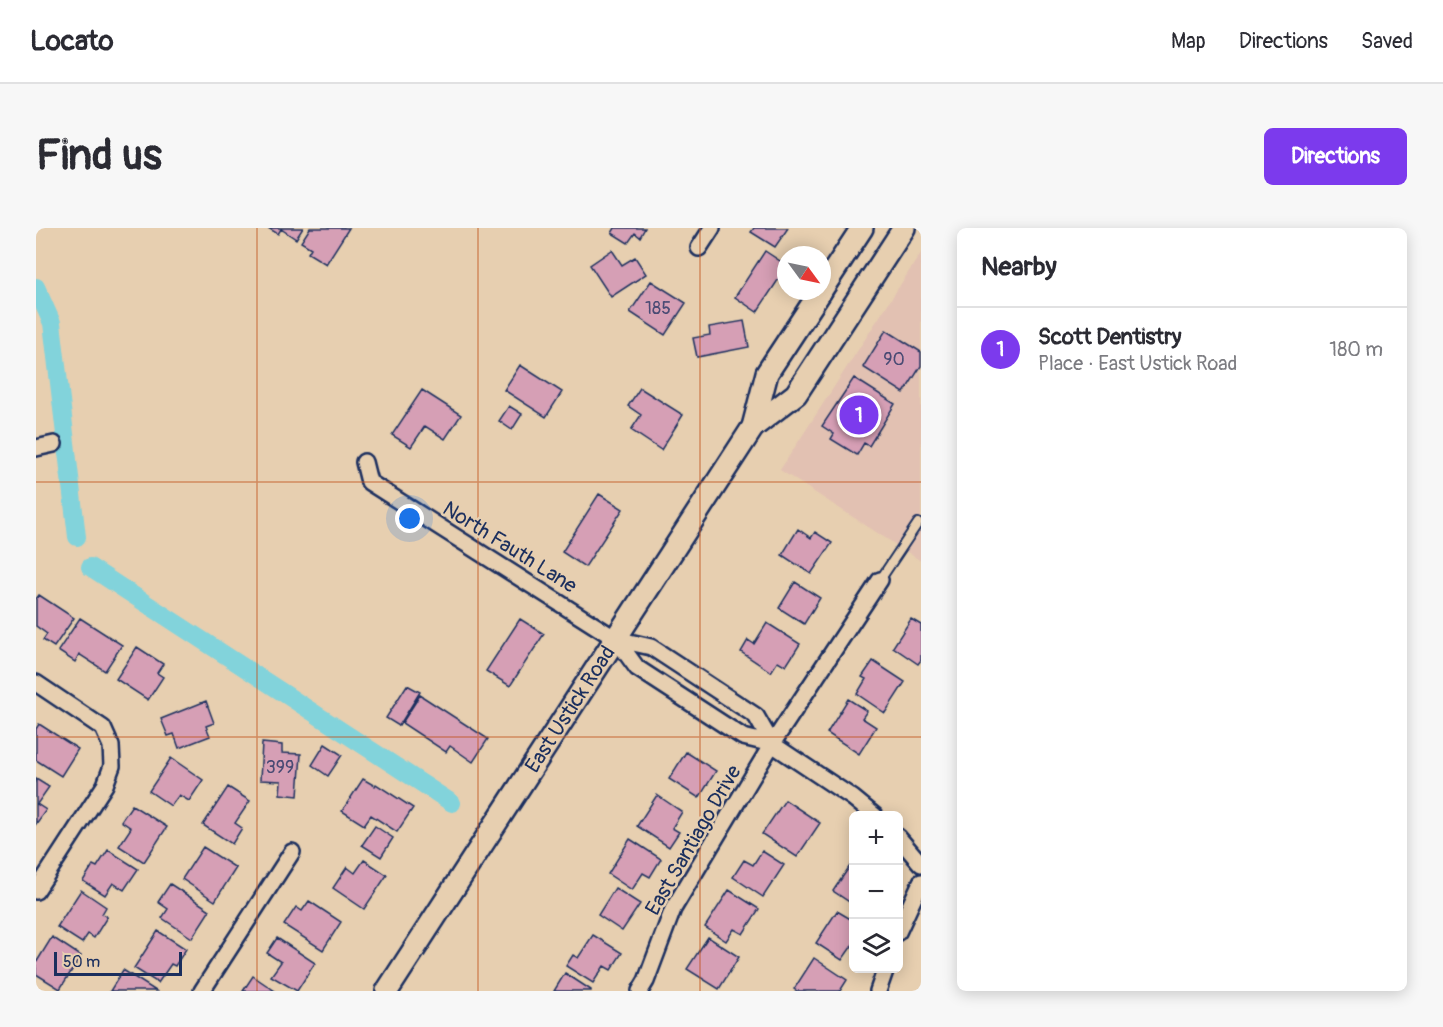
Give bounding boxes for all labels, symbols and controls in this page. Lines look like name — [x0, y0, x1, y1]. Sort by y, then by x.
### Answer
text: Locato — [30, 24, 114, 59]
text: Map — [1171, 28, 1206, 55]
text: Directions — [1239, 28, 1328, 55]
text: Saved — [1361, 28, 1413, 55]
button: Directions — [1264, 128, 1407, 185]
text: Find us — [36, 130, 162, 182]
north arrow — [777, 246, 831, 300]
text: Nearby — [981, 251, 1057, 283]
house number: 185 — [645, 297, 671, 320]
text: Scott Dentistry — [1038, 323, 1182, 351]
text: 1 — [997, 337, 1004, 362]
text: 180 m — [1329, 337, 1383, 362]
house number: 90 — [883, 348, 905, 371]
text: Place · East Ustick Road — [1038, 351, 1237, 376]
pin: 1 — [840, 392, 878, 438]
street label: North Fauth Lane — [438, 495, 582, 600]
your location — [395, 504, 424, 533]
street label: East Ustick Road — [519, 641, 621, 778]
house number: 399 — [266, 756, 294, 779]
street label: East Santiago Drive — [639, 760, 748, 920]
map controls — [849, 811, 903, 973]
button: + — [849, 811, 903, 865]
button: − — [849, 865, 903, 919]
button: layers — [849, 919, 903, 973]
scale bar — [54, 949, 182, 976]
text: 50 m — [63, 952, 100, 972]

